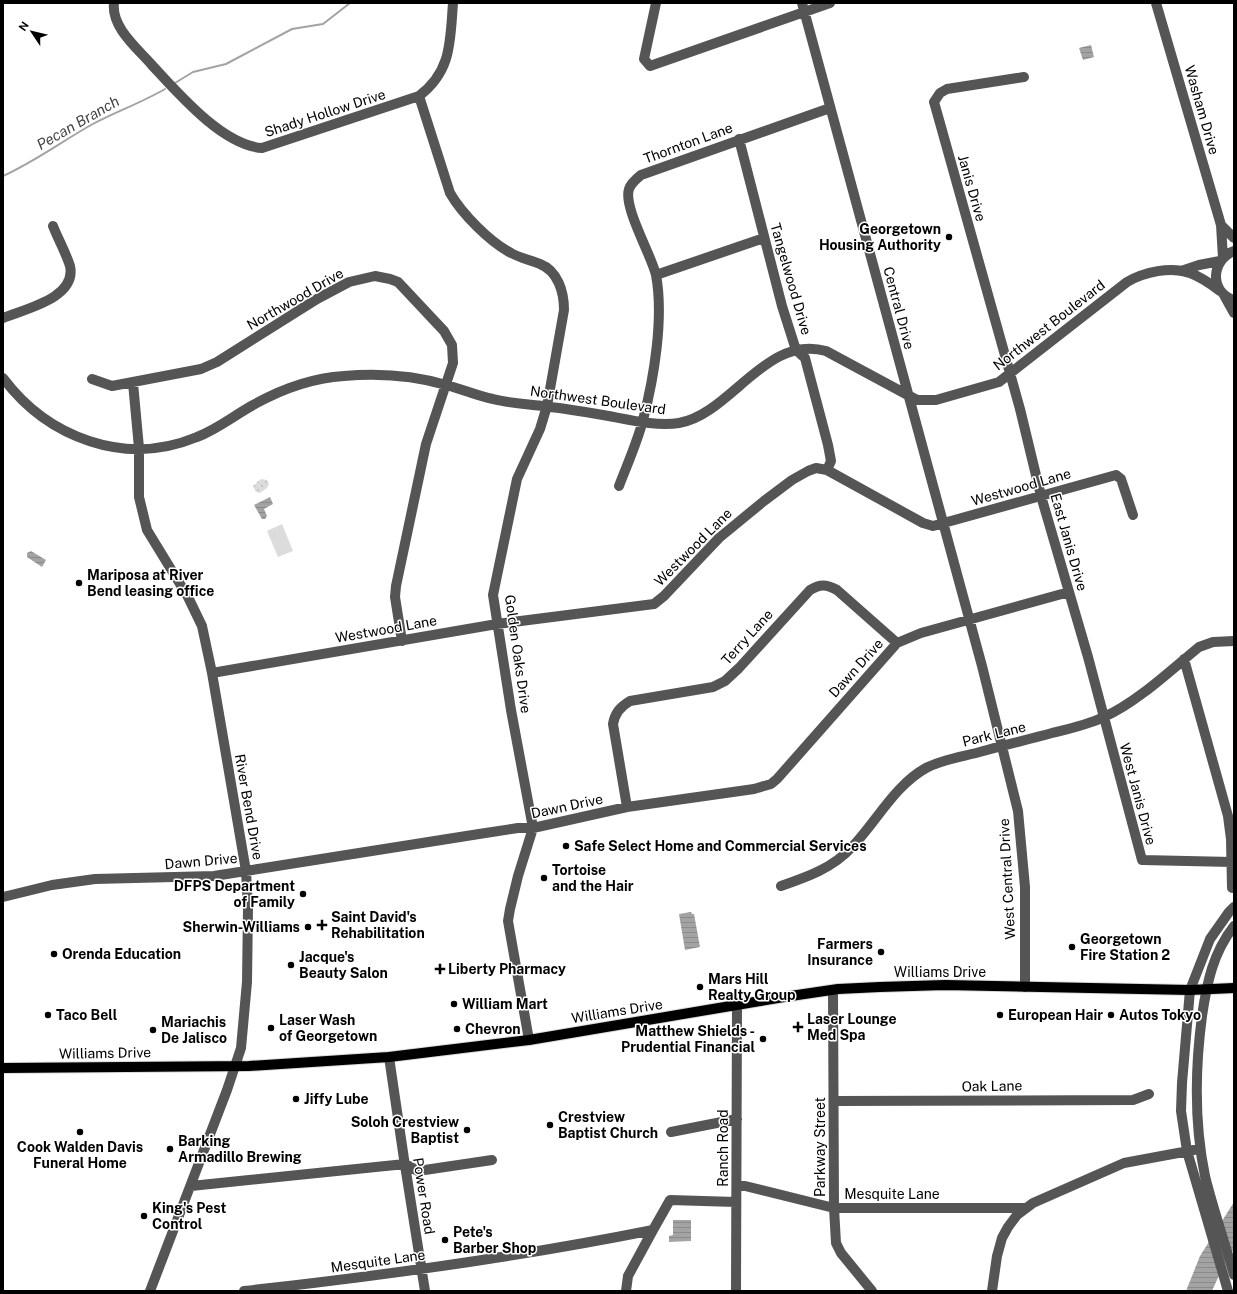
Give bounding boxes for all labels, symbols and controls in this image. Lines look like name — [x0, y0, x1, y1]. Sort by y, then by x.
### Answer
north arrow — [12, 12, 52, 52]
text: N — [16, 19, 31, 33]
street label: Washam Drive — [1182, 63, 1222, 157]
street label: Shady Hollow Drive — [262, 86, 388, 140]
water label: Pecan Branch — [33, 92, 122, 153]
street label: Thornton Lane — [641, 119, 735, 167]
street label: Janis Drive — [955, 153, 989, 223]
street label: Tangelwood Drive — [767, 221, 815, 337]
place label: Georgetown Housing Authority — [819, 221, 941, 253]
marker: Georgetown Housing Authority — [944, 232, 954, 242]
street label: Northwood Drive — [244, 265, 346, 333]
street label: Central Drive — [880, 265, 918, 351]
street label: Northwest Boulevard — [990, 277, 1108, 373]
street label: Northwest Boulevard — [529, 383, 667, 417]
street label: Westwood Lane — [969, 465, 1073, 509]
street label: East Janis Drive — [1047, 491, 1091, 593]
street label: Westwood Lane — [651, 505, 735, 589]
place label: Mariposa at River Bend leasing office — [87, 567, 214, 599]
marker: Mariposa at River Bend leasing office — [74, 578, 84, 588]
street label: Golden Oaks Drive — [502, 594, 534, 714]
street label: Terry Lane — [718, 606, 776, 668]
street label: Westwood Lane — [334, 612, 438, 646]
street label: Dawn Drive — [826, 635, 886, 701]
street label: Park Lane — [961, 718, 1027, 750]
street label: West Janis Drive — [1117, 741, 1159, 847]
street label: River Bend Drive — [232, 753, 266, 861]
street label: Dawn Drive — [530, 791, 604, 821]
street label: West Central Drive — [996, 818, 1018, 940]
place label: Safe Select Home and Commercial Services — [574, 838, 867, 854]
marker: Safe Select Home and Commercial Services — [561, 841, 571, 851]
street label: Dawn Drive — [164, 850, 238, 872]
place label: Tortoise and the Hair — [552, 862, 634, 894]
marker: Tortoise and the Hair — [539, 873, 549, 883]
place label: DFPS Department of Family — [174, 878, 295, 910]
marker: DFPS Department of Family — [298, 889, 308, 899]
place label: Saint David's Rehabilitation — [331, 909, 425, 941]
place label: Sherwin-Williams — [183, 919, 300, 935]
marker: Saint David's Rehabilitation — [316, 919, 328, 931]
marker: Sherwin-Williams — [303, 922, 313, 932]
place label: Georgetown Fire Station 2 — [1080, 931, 1170, 963]
place label: Farmers Insurance — [807, 936, 873, 968]
marker: Georgetown Fire Station 2 — [1067, 942, 1077, 952]
place label: Orenda Education — [62, 946, 181, 962]
marker: Farmers Insurance — [876, 947, 886, 957]
marker: Orenda Education — [49, 949, 59, 959]
place label: Jacque's Beauty Salon — [299, 949, 388, 981]
marker: Jacque's Beauty Salon — [286, 960, 296, 970]
place label: Liberty Pharmacy — [448, 961, 566, 977]
marker: Liberty Pharmacy — [435, 964, 445, 974]
street label: Williams Drive — [894, 964, 986, 980]
place label: Mars Hill Realty Group — [708, 971, 796, 1003]
marker: Mars Hill Realty Group — [695, 982, 705, 992]
place label: William Mart — [462, 996, 548, 1012]
street label: Williams Drive — [570, 996, 664, 1026]
marker: William Mart — [449, 999, 459, 1009]
place label: Taco Bell — [56, 1007, 118, 1023]
place label: European Hair — [1008, 1007, 1103, 1023]
place label: Autos Tokyo — [1119, 1007, 1201, 1023]
marker: Taco Bell — [43, 1010, 53, 1020]
marker: European Hair — [995, 1010, 1005, 1020]
marker: Autos Tokyo — [1106, 1010, 1116, 1020]
place label: Laser Lounge Med Spa — [807, 1011, 897, 1043]
place label: Laser Wash of Georgetown — [279, 1012, 377, 1044]
place label: Mariachis De Jalisco — [161, 1014, 227, 1046]
place label: Chevron — [465, 1021, 521, 1037]
marker: Laser Lounge Med Spa — [792, 1021, 804, 1033]
marker: Laser Wash of Georgetown — [266, 1023, 276, 1033]
place label: Matthew Shields - Prudential Financial — [621, 1023, 755, 1055]
marker: Chevron — [452, 1024, 462, 1034]
marker: Mariachis De Jalisco — [148, 1025, 158, 1035]
marker: Matthew Shields - Prudential Financial — [758, 1034, 768, 1044]
street label: Williams Drive — [59, 1044, 151, 1062]
street label: Oak Lane — [961, 1077, 1023, 1095]
place label: Jiffy Lube — [304, 1091, 369, 1107]
marker: Jiffy Lube — [291, 1094, 301, 1104]
street label: Parkway Street — [812, 1097, 828, 1197]
place label: Crestview Baptist Church — [558, 1109, 658, 1141]
street label: Ranch Road — [715, 1109, 731, 1187]
place label: Soloh Crestview Baptist — [351, 1114, 459, 1146]
marker: Crestview Baptist Church — [545, 1120, 555, 1130]
marker: Soloh Crestview Baptist — [462, 1125, 472, 1135]
marker: Cook Walden Davis Funeral Home — [75, 1127, 85, 1137]
place label: Barking Armadillo Brewing — [178, 1133, 302, 1165]
place label: Cook Walden Davis Funeral Home — [17, 1139, 143, 1171]
marker: Barking Armadillo Brewing — [165, 1144, 175, 1154]
street label: Power Road — [410, 1157, 438, 1235]
street label: Mesquite Lane — [844, 1186, 940, 1202]
place label: King's Pest Control — [152, 1200, 227, 1232]
marker: King's Pest Control — [139, 1211, 149, 1221]
place label: Pete's Barber Shop — [453, 1224, 536, 1256]
marker: Pete's Barber Shop — [440, 1235, 450, 1245]
street label: Mesquite Lane — [330, 1246, 426, 1276]

